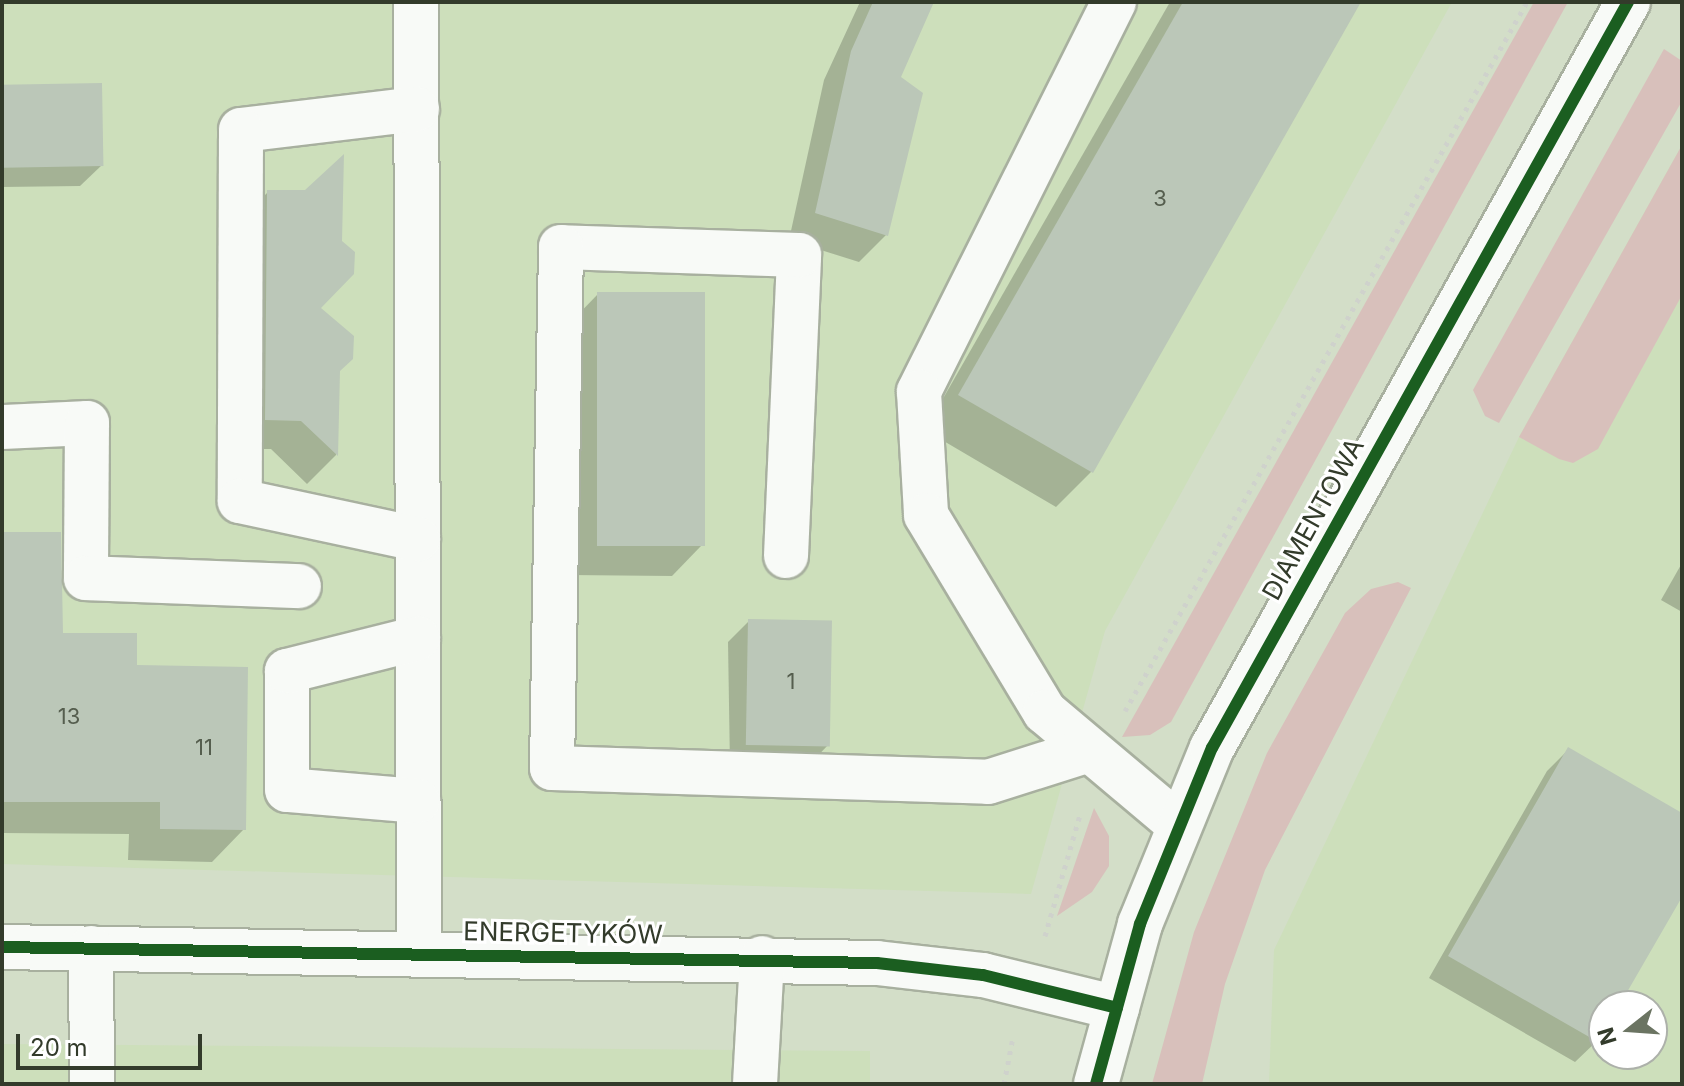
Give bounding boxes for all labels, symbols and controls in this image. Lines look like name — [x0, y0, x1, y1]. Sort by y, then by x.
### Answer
house number: 3 — [1153, 186, 1167, 212]
street label: DIAMENTOWA — [1256, 433, 1370, 605]
house number: 1 — [787, 669, 795, 695]
house number: 13 — [58, 704, 80, 730]
house number: 11 — [195, 735, 213, 761]
street label: ENERGETYKÓW — [463, 916, 663, 950]
north arrow — [1588, 990, 1668, 1070]
scale bar — [20, 1018, 206, 1068]
text: N — [1592, 1025, 1622, 1048]
text: 20 m — [30, 1033, 88, 1062]

